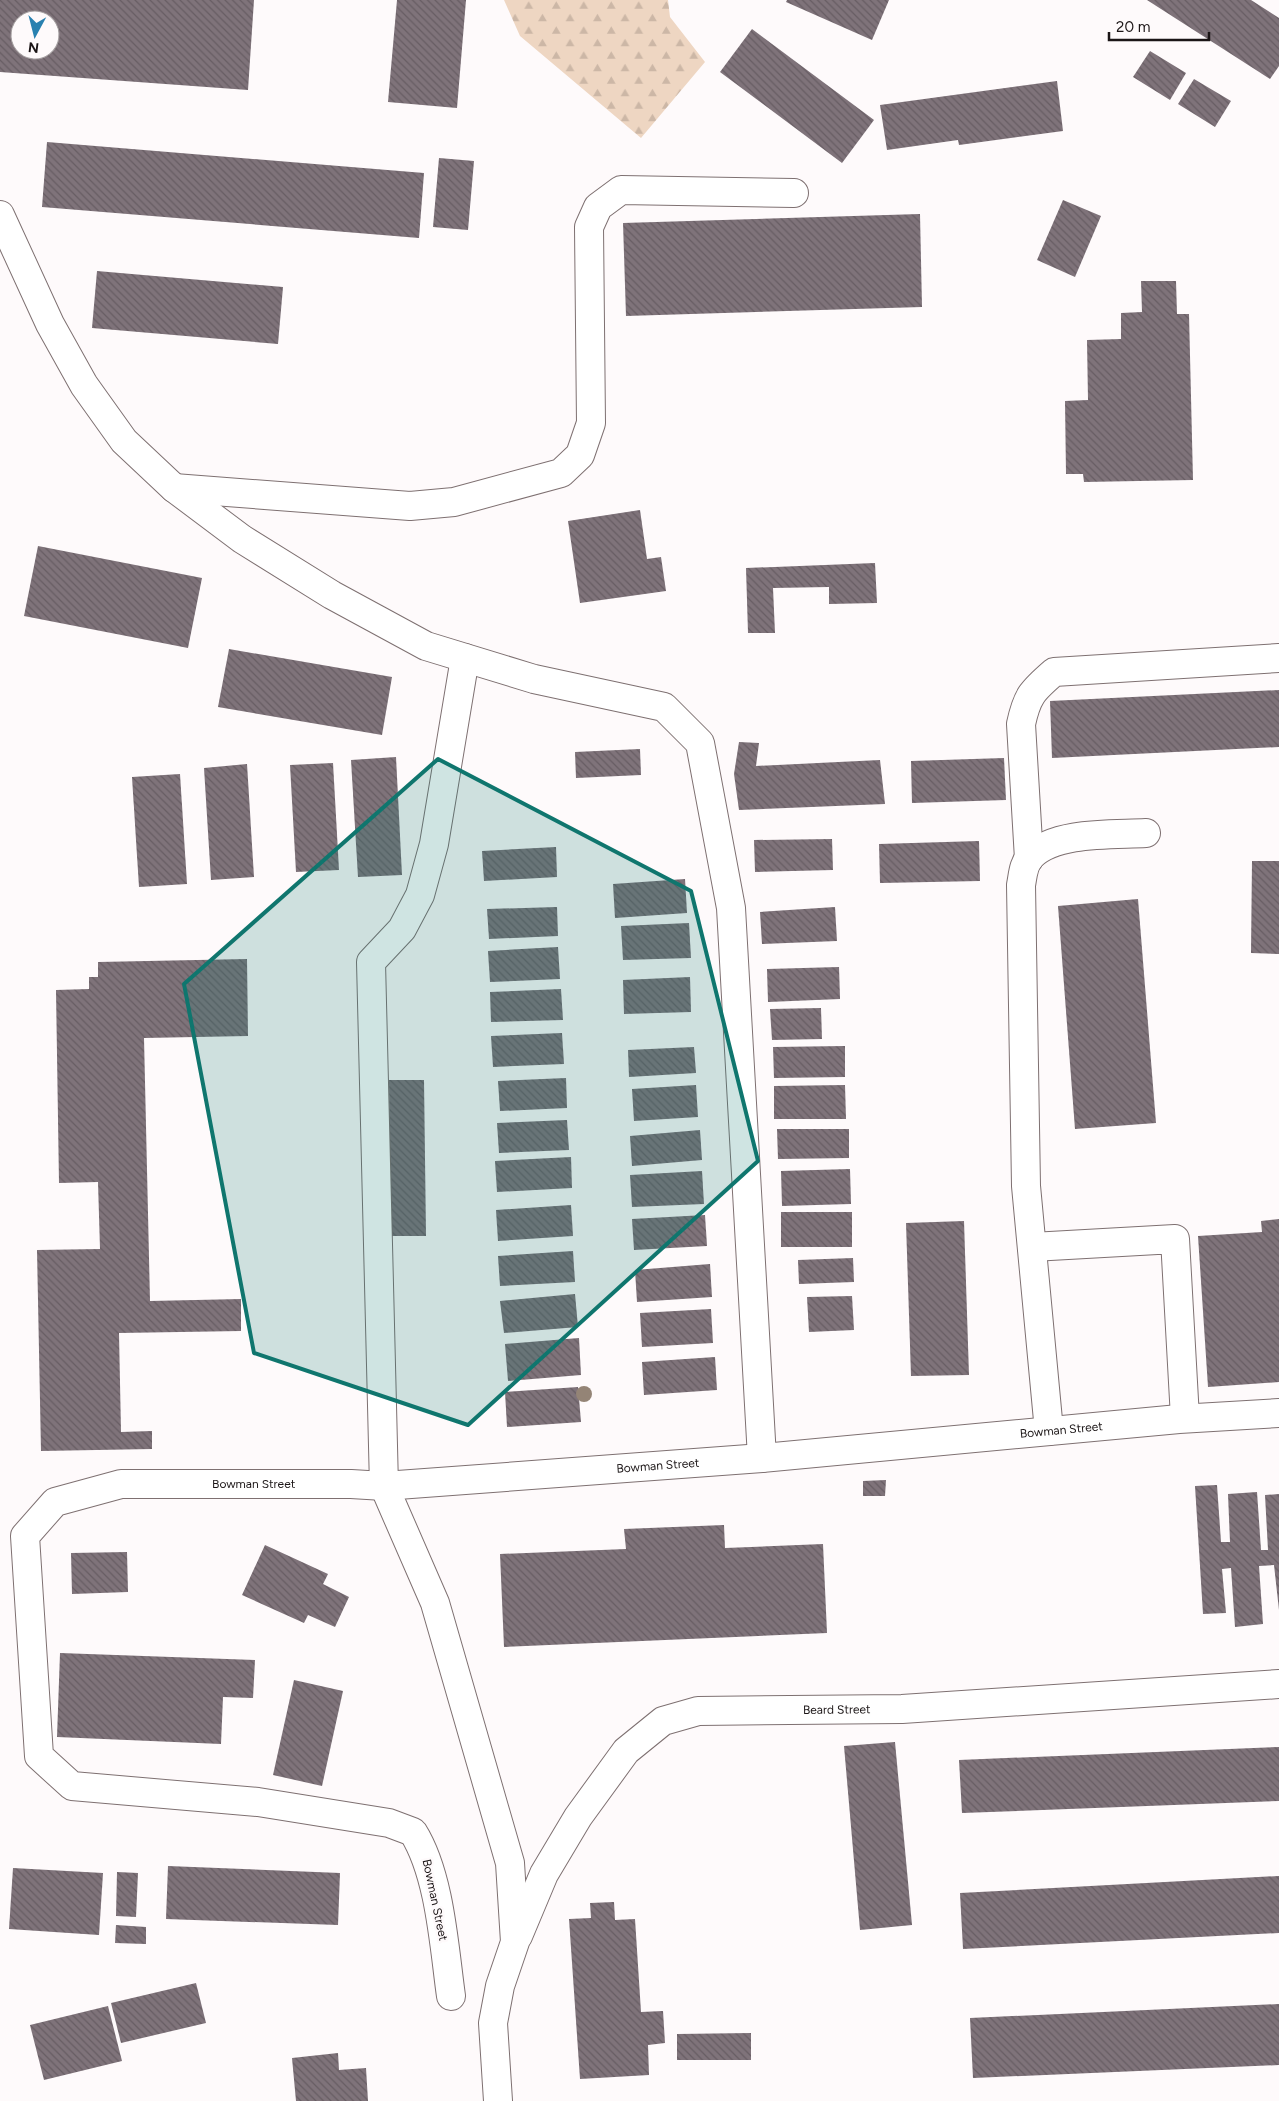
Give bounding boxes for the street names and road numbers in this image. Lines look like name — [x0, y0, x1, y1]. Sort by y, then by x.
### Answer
street label: Bowman Street — [1019, 1419, 1104, 1441]
street label: Bowman Street — [616, 1456, 700, 1476]
street label: Bowman Street — [212, 1477, 296, 1491]
street label: Beard Street — [803, 1702, 871, 1717]
street label: Bowman Street — [420, 1858, 451, 1943]

